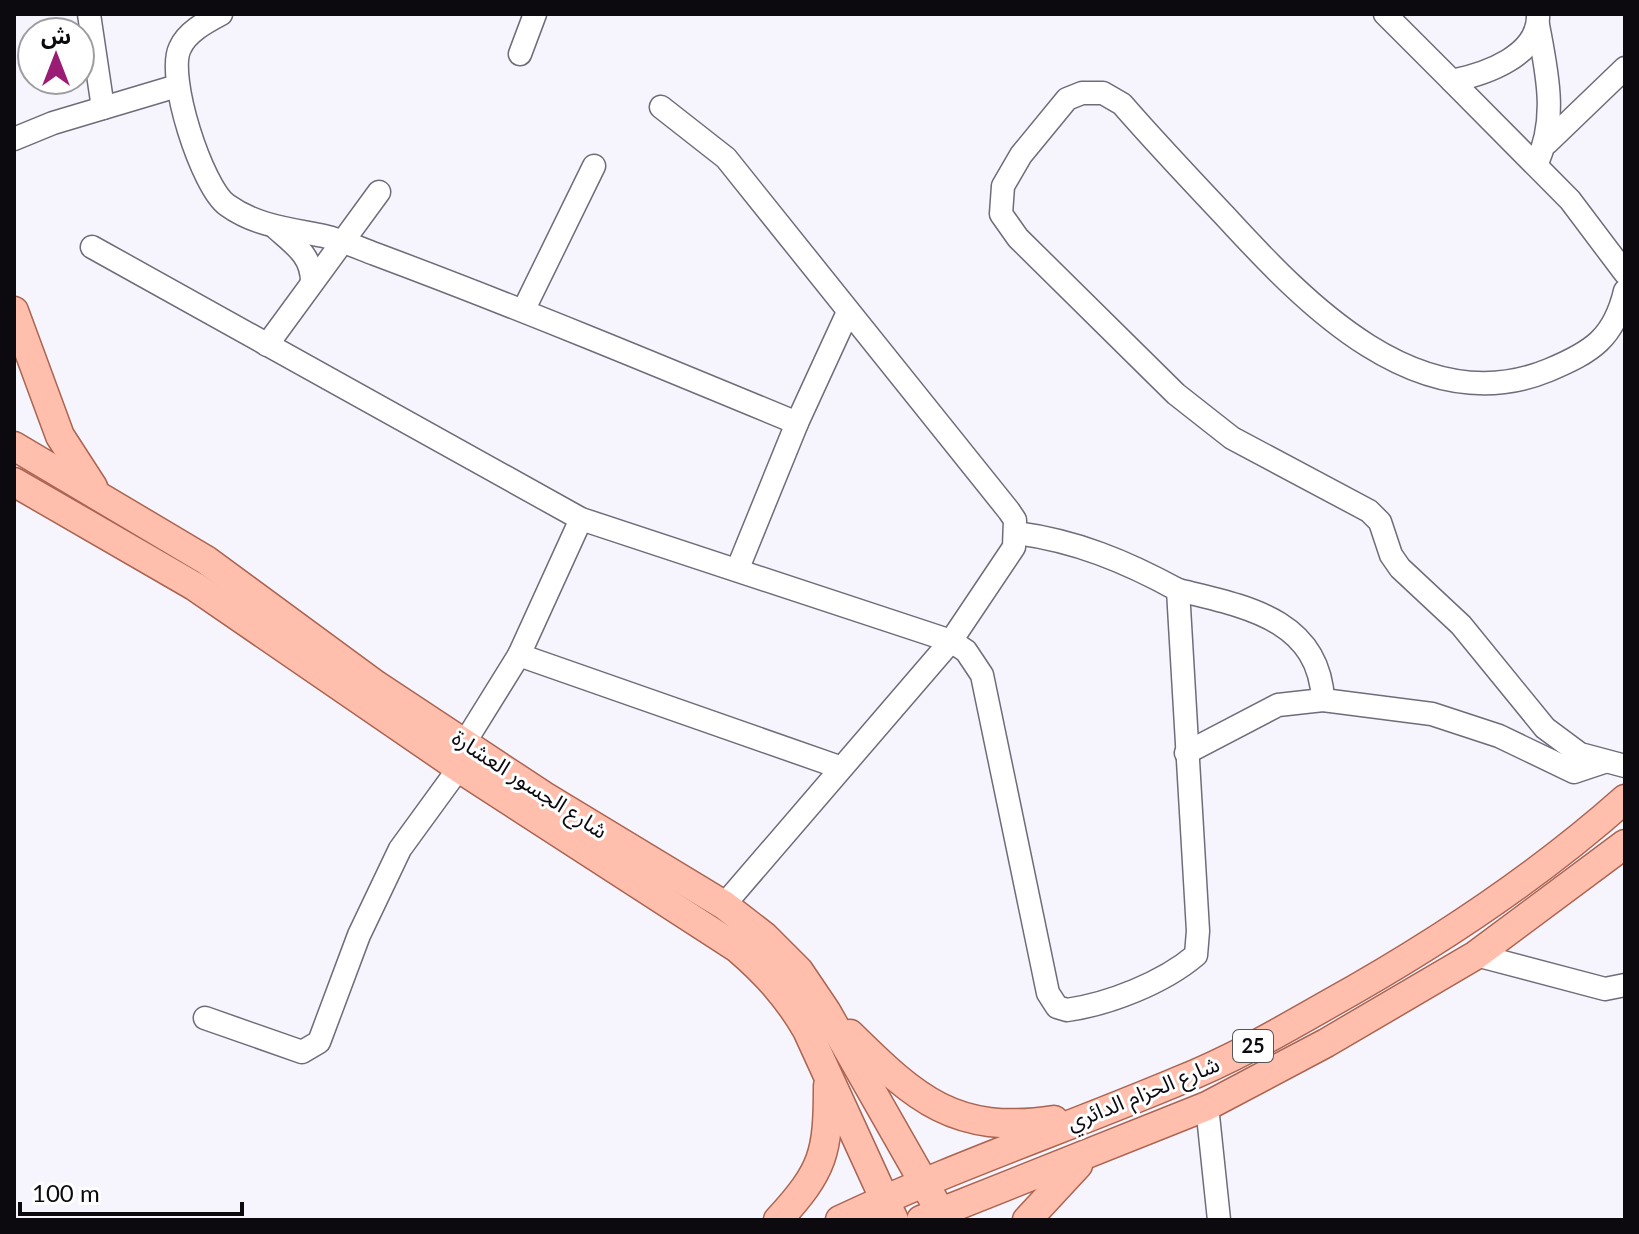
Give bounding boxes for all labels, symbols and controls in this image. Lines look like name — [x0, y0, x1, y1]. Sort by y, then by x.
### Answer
north arrow — [16, 16, 96, 96]
text: ش — [41, 22, 71, 49]
street label: شارع الجسور العشارة — [445, 723, 613, 847]
road number: 25 — [1233, 1030, 1273, 1062]
street label: شارع الحزام الدائري — [1062, 1050, 1225, 1139]
scale bar — [20, 1166, 242, 1216]
text: 100 m — [32, 1178, 100, 1207]

